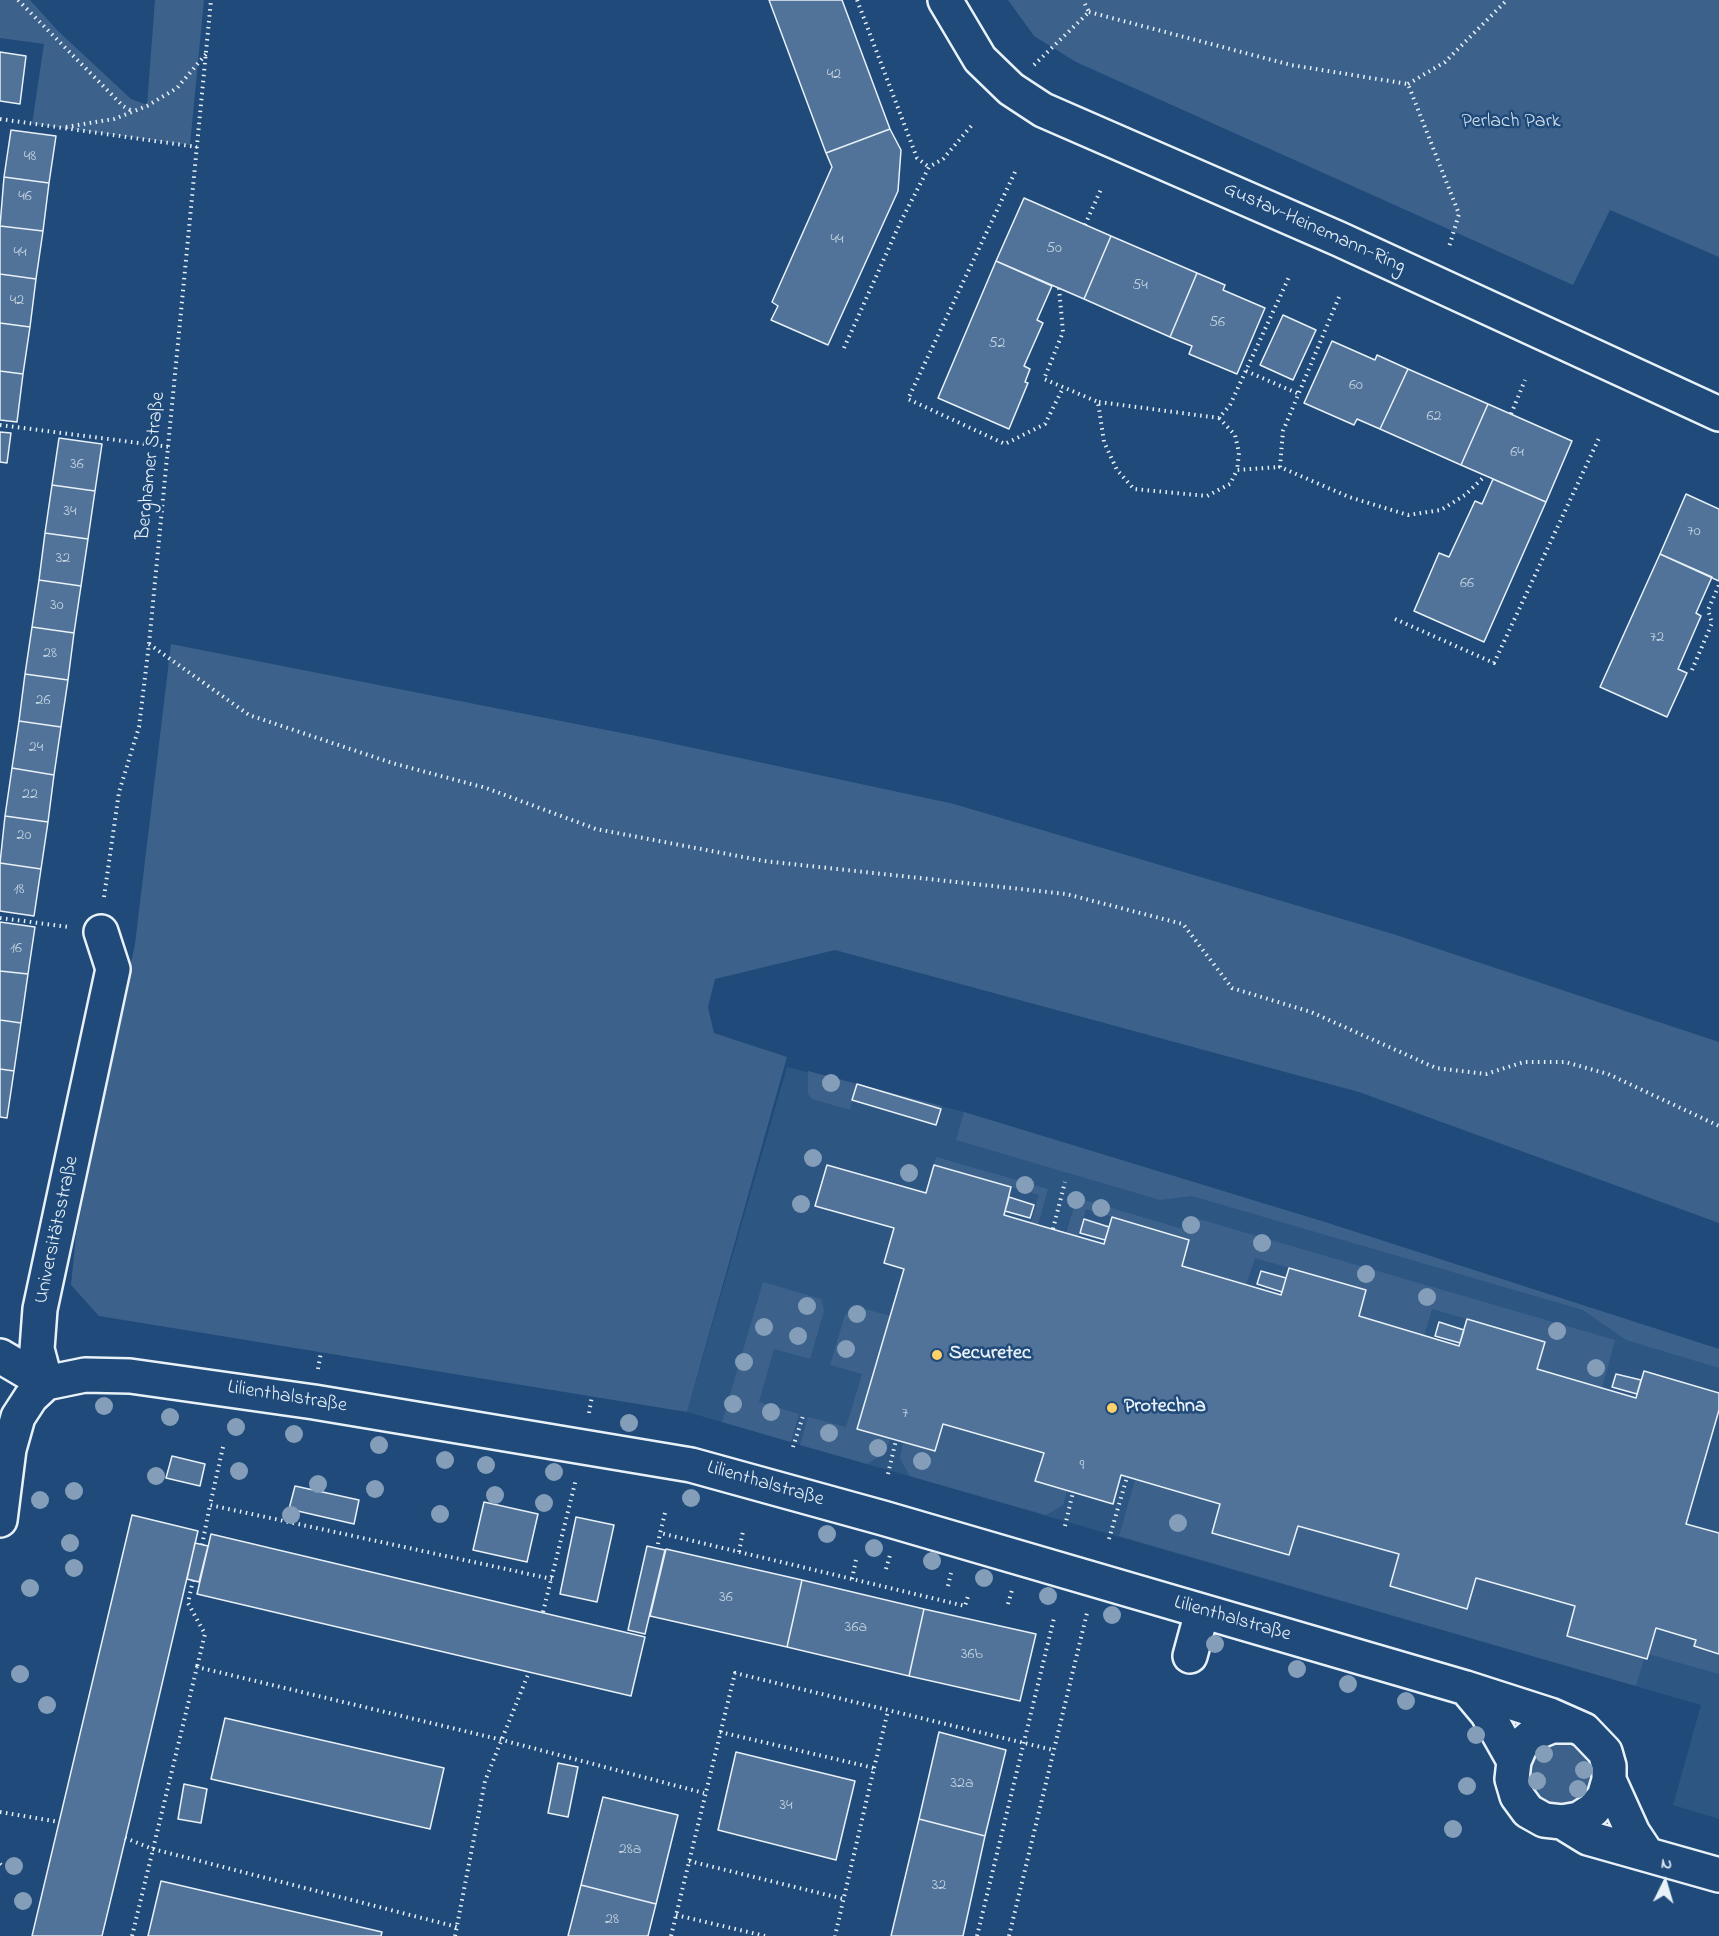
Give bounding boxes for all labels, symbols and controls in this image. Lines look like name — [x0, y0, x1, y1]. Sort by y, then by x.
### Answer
house number: 42 — [827, 65, 841, 85]
park label: Perlach Park — [1461, 111, 1561, 135]
house number: 48 — [24, 147, 36, 167]
street label: Gustav-Heinemann-Ring — [1219, 178, 1409, 280]
house number: 46 — [18, 187, 32, 207]
house number: 44 — [830, 230, 844, 250]
house number: 50 — [1046, 239, 1062, 259]
house number: 44 — [13, 243, 27, 263]
house number: 54 — [1132, 276, 1148, 296]
house number: 42 — [10, 291, 24, 311]
house number: 56 — [1209, 313, 1225, 333]
house number: 52 — [988, 334, 1006, 354]
house number: 60 — [1349, 376, 1363, 396]
street label: Berghamer Straße — [132, 391, 172, 541]
house number: 62 — [1427, 407, 1441, 427]
house number: 64 — [1510, 443, 1524, 463]
house number: 36 — [70, 455, 84, 475]
house number: 34 — [63, 502, 77, 522]
house number: 70 — [1687, 522, 1701, 542]
house number: 32 — [56, 549, 70, 569]
house number: 66 — [1460, 574, 1474, 594]
house number: 30 — [50, 596, 64, 616]
house number: 72 — [1650, 628, 1664, 648]
house number: 28 — [43, 644, 57, 664]
house number: 26 — [36, 691, 50, 711]
house number: 24 — [29, 738, 43, 758]
house number: 22 — [22, 785, 38, 805]
house number: 20 — [17, 826, 31, 846]
house number: 18 — [13, 880, 25, 900]
house number: 16 — [10, 939, 22, 959]
street label: Universitätsstraße — [31, 1154, 85, 1306]
place label: Securetec — [949, 1343, 1031, 1367]
marker: Securetec — [930, 1348, 944, 1362]
street label: Lilienthalstraße — [226, 1377, 348, 1419]
place label: Protechna — [1124, 1396, 1206, 1420]
marker: Protechna — [1105, 1401, 1119, 1415]
house number: 7 — [902, 1404, 908, 1424]
house number: 9 — [1080, 1456, 1084, 1476]
street label: Lilienthalstraße — [704, 1457, 826, 1513]
house number: 36 — [719, 1588, 733, 1608]
street label: Lilienthalstraße — [1171, 1592, 1293, 1648]
house number: 36a — [845, 1618, 867, 1638]
house number: 36b — [961, 1645, 983, 1665]
house number: 32a — [950, 1774, 974, 1794]
house number: 34 — [779, 1796, 793, 1816]
house number: 28a — [619, 1840, 641, 1860]
north arrow — [1635, 1852, 1695, 1912]
text: N — [1660, 1852, 1673, 1876]
house number: 32 — [932, 1876, 946, 1896]
house number: 28 — [605, 1910, 619, 1930]

